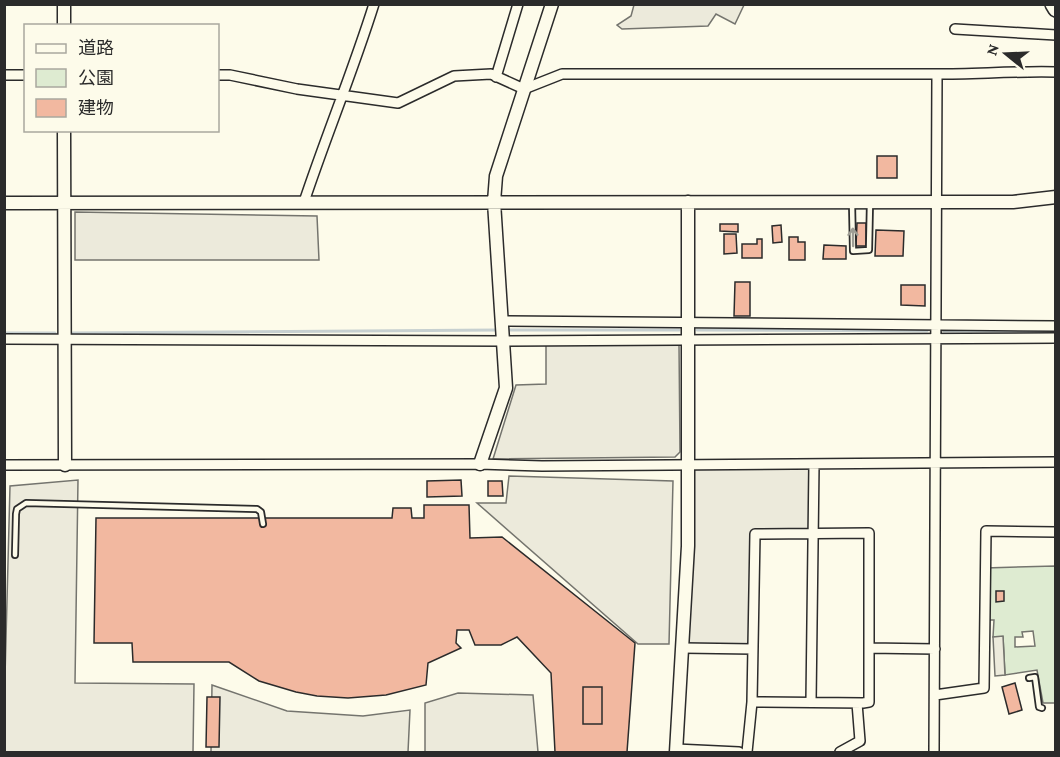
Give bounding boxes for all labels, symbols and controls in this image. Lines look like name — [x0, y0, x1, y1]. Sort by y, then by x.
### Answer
legend — [24, 24, 219, 132]
north arrow — [976, 24, 1036, 84]
text: 道路 — [78, 38, 114, 58]
text: N — [982, 42, 1002, 57]
text: 公園 — [78, 68, 114, 88]
text: 建物 — [78, 98, 114, 118]
one-way arrow — [847, 228, 859, 248]

